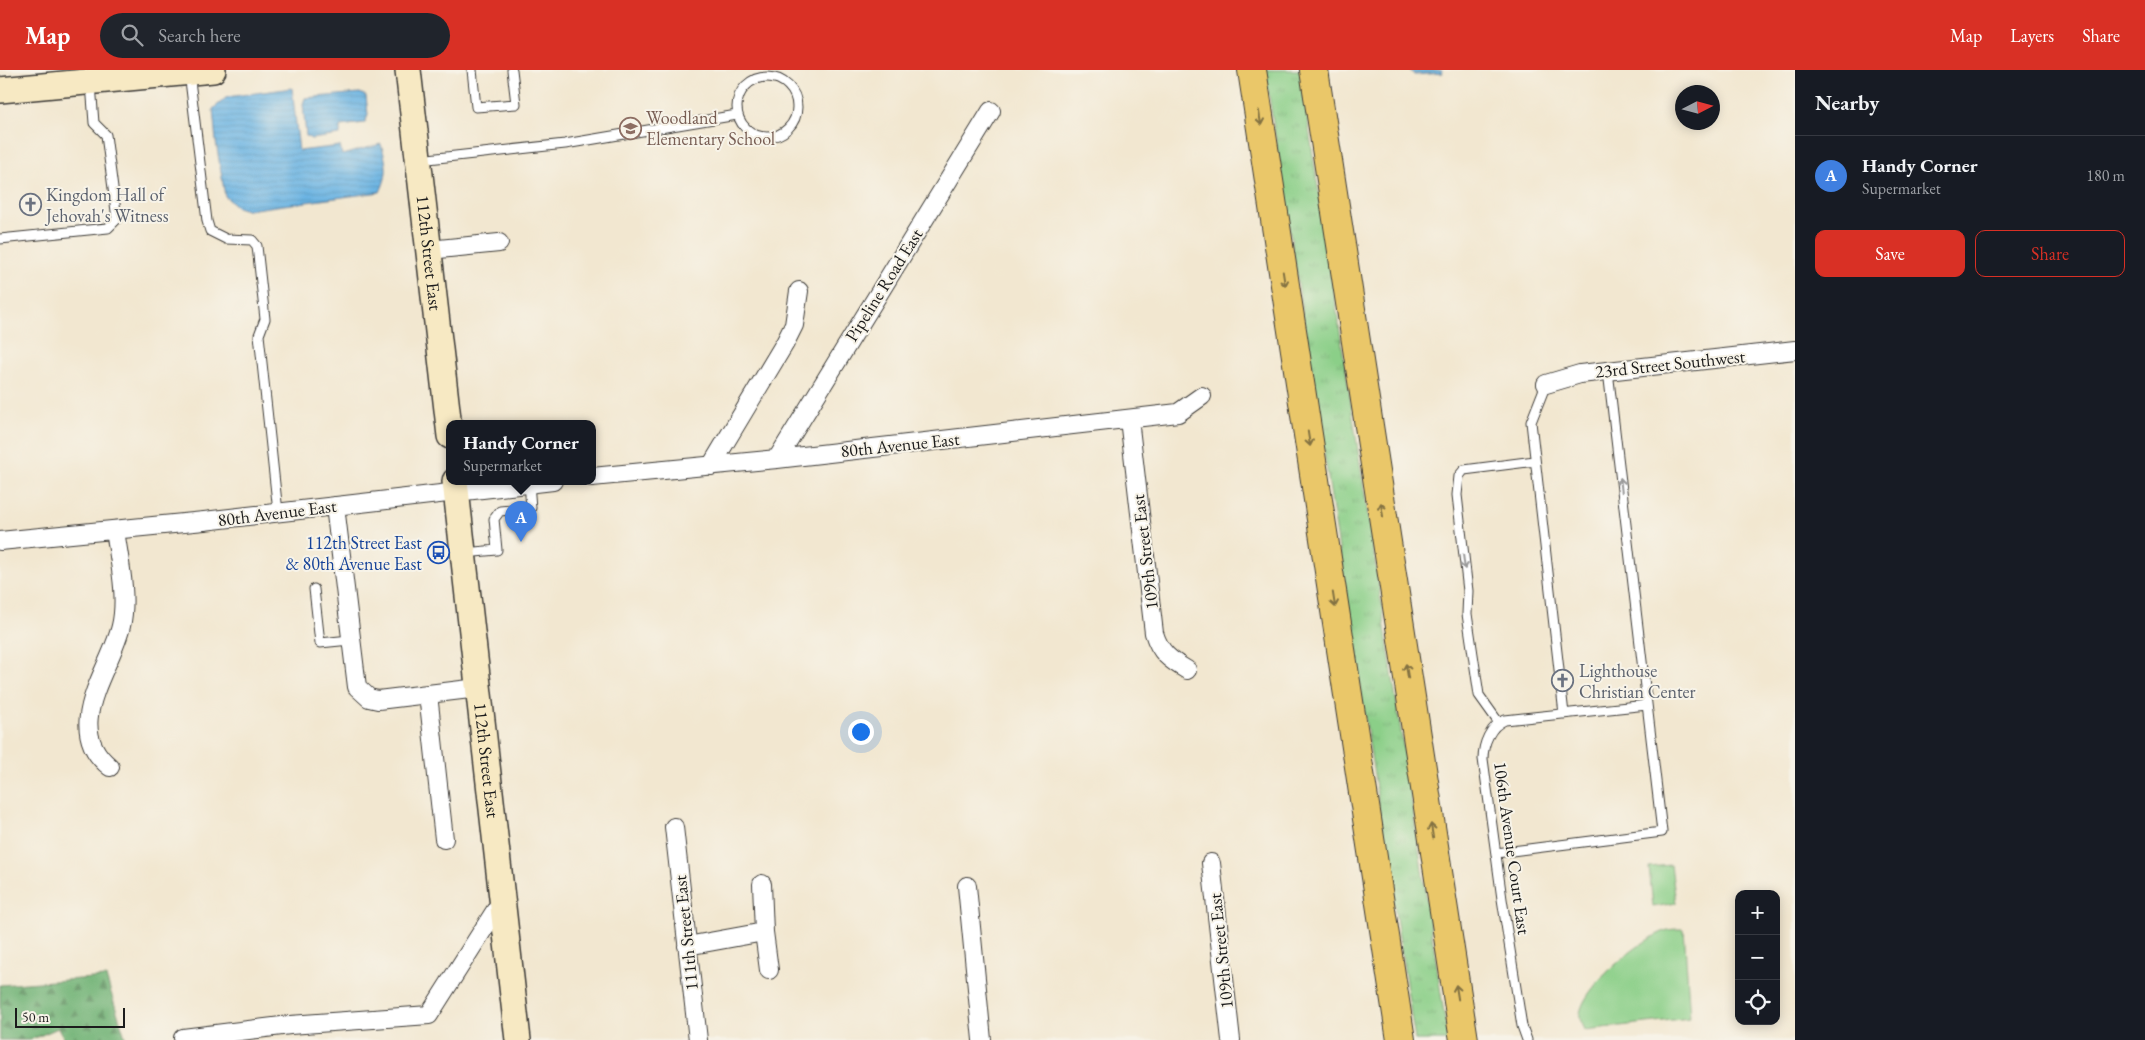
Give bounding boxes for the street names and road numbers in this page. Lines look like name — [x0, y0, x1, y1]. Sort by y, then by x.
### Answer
street label: 112th Street East — [411, 194, 448, 312]
street label: Pipeline Road East — [840, 224, 928, 346]
street label: 23rd Street Southwest — [1594, 344, 1746, 383]
street label: 80th Avenue East — [839, 427, 961, 462]
street label: 109th Street East — [1126, 493, 1163, 611]
street label: 80th Avenue East — [216, 494, 338, 531]
street label: 112th Street East — [469, 701, 505, 819]
street label: 106th Avenue Court East — [1489, 760, 1536, 936]
street label: 111th Street East — [668, 874, 703, 992]
street label: 109th Street East — [1203, 892, 1238, 1010]

